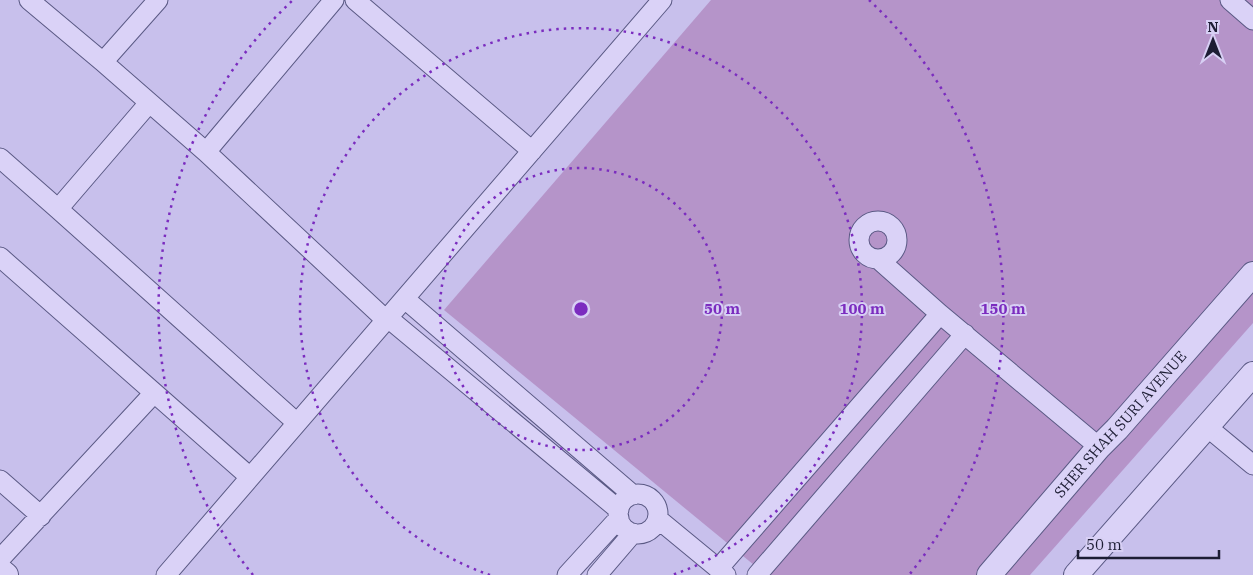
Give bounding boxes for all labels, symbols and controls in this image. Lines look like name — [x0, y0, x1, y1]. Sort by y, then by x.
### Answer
north arrow — [1188, 15, 1238, 65]
text: N — [1207, 18, 1219, 36]
text: 50 m — [704, 299, 740, 318]
text: 100 m — [839, 299, 885, 318]
text: 150 m — [980, 299, 1026, 318]
centre of rings — [572, 300, 590, 318]
street label: SHER SHAH SURI AVENUE — [1050, 347, 1190, 501]
scale bar — [1078, 528, 1219, 560]
text: 50 m — [1086, 535, 1122, 554]

